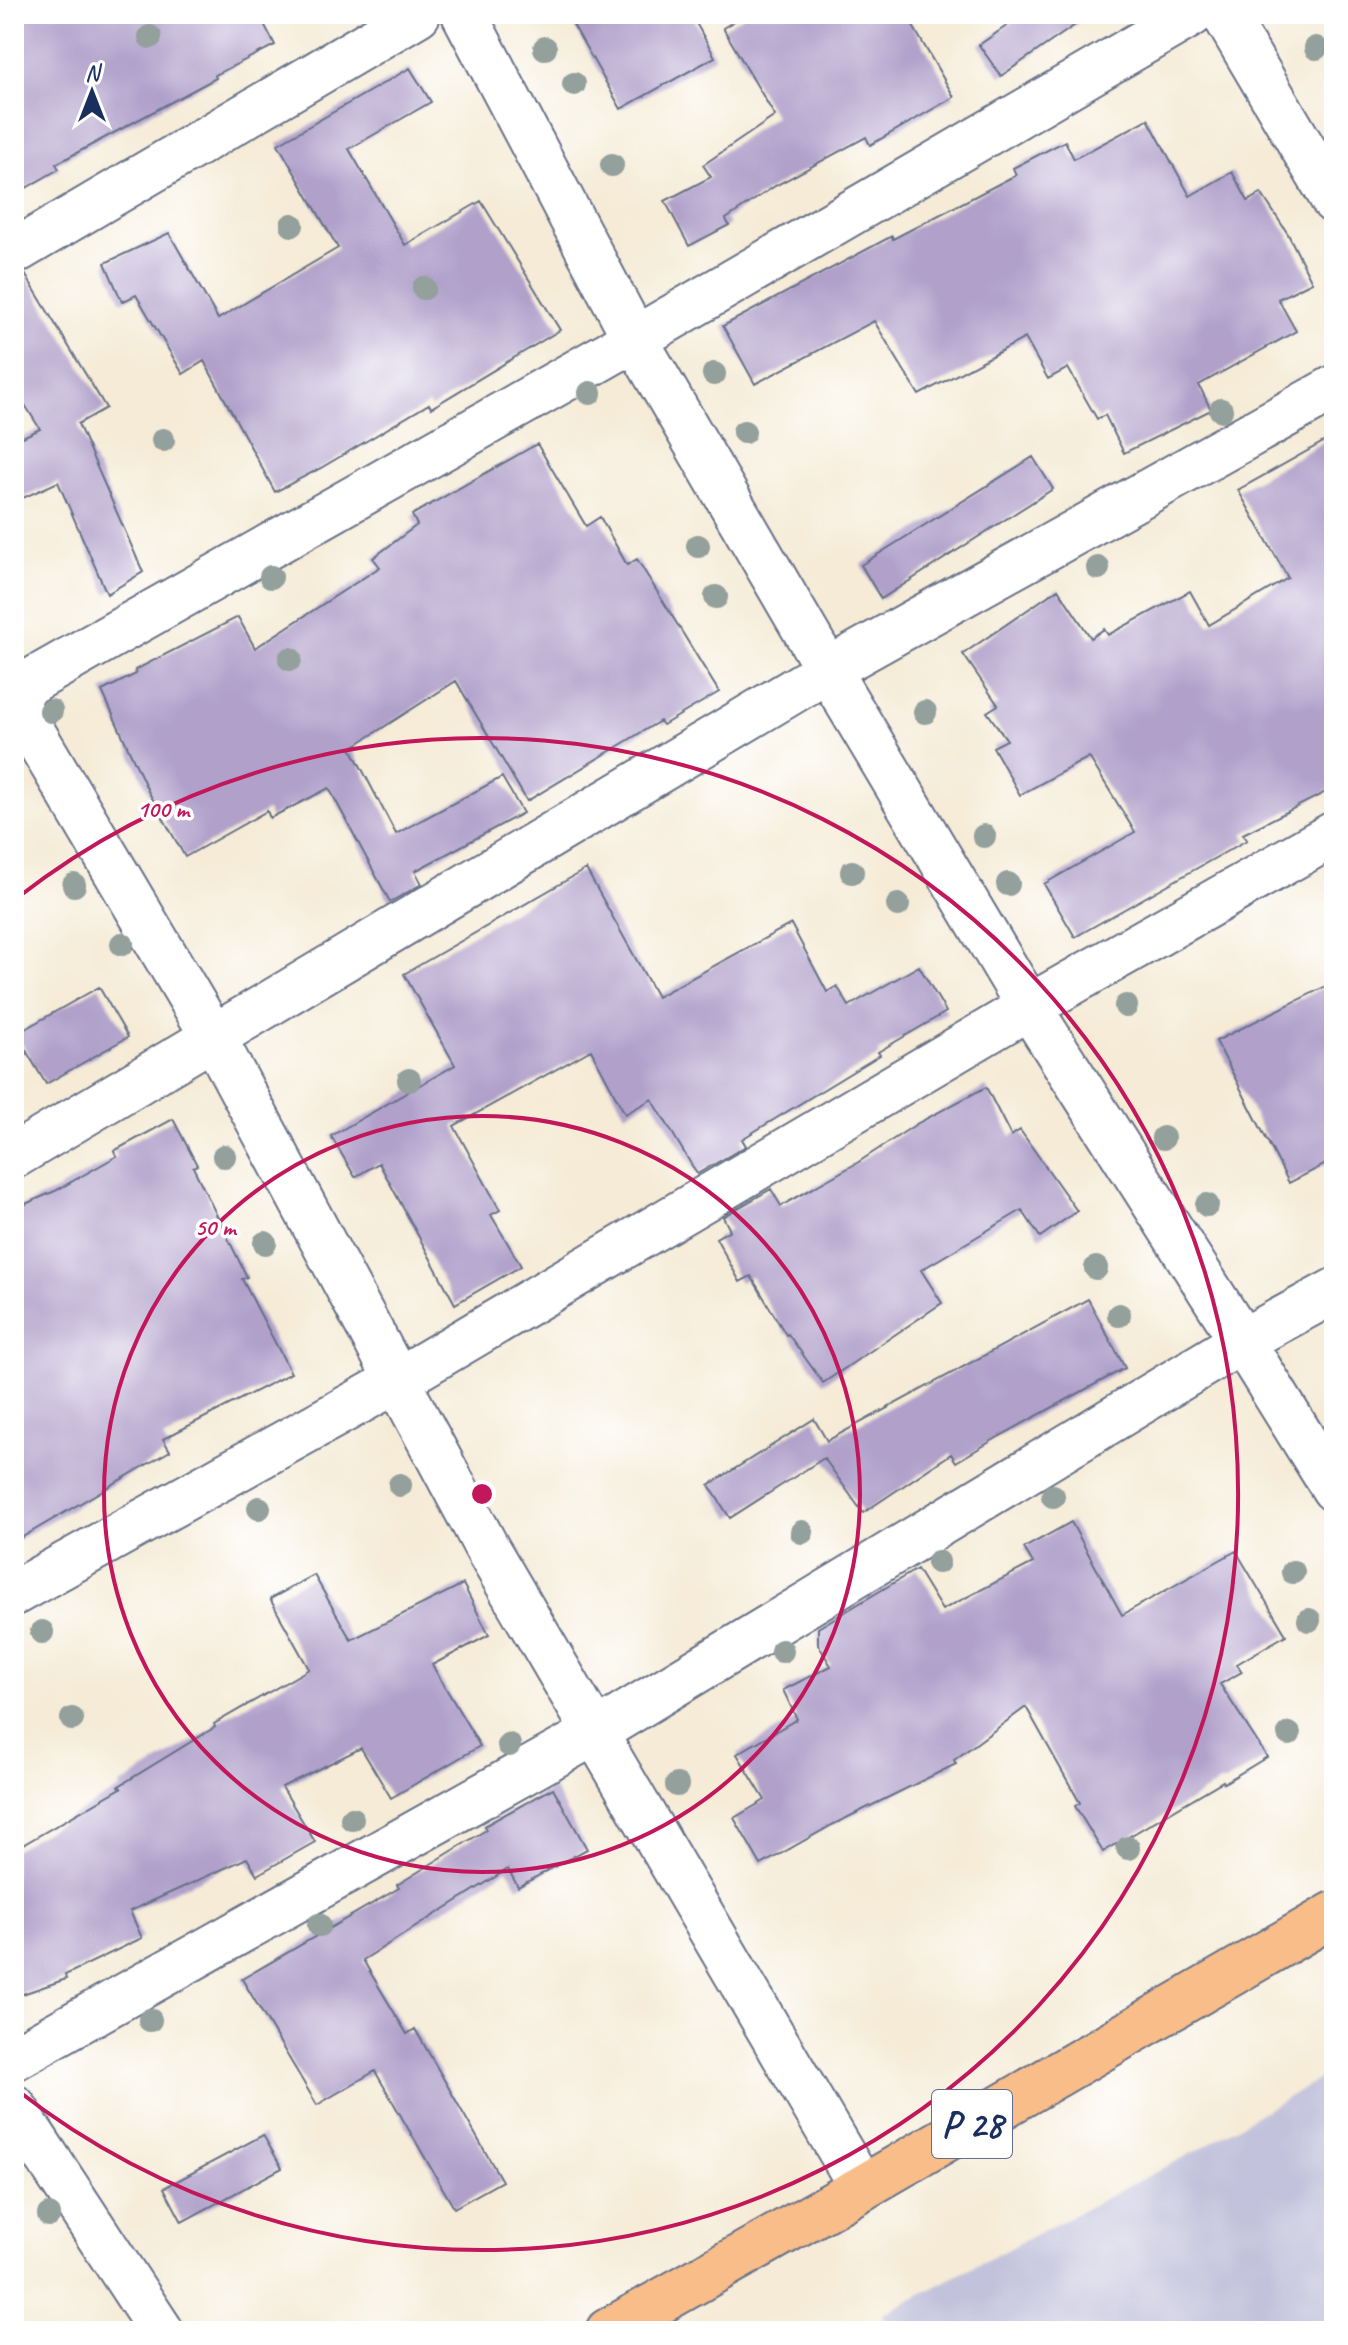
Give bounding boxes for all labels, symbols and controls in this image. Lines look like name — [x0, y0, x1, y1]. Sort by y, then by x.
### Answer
north arrow — [52, 52, 132, 132]
text: N — [85, 59, 102, 87]
text: 100 m — [137, 794, 191, 824]
text: 50 m — [195, 1212, 238, 1242]
centre of rings — [468, 1480, 496, 1508]
road number: P 28 — [932, 2090, 1012, 2158]

